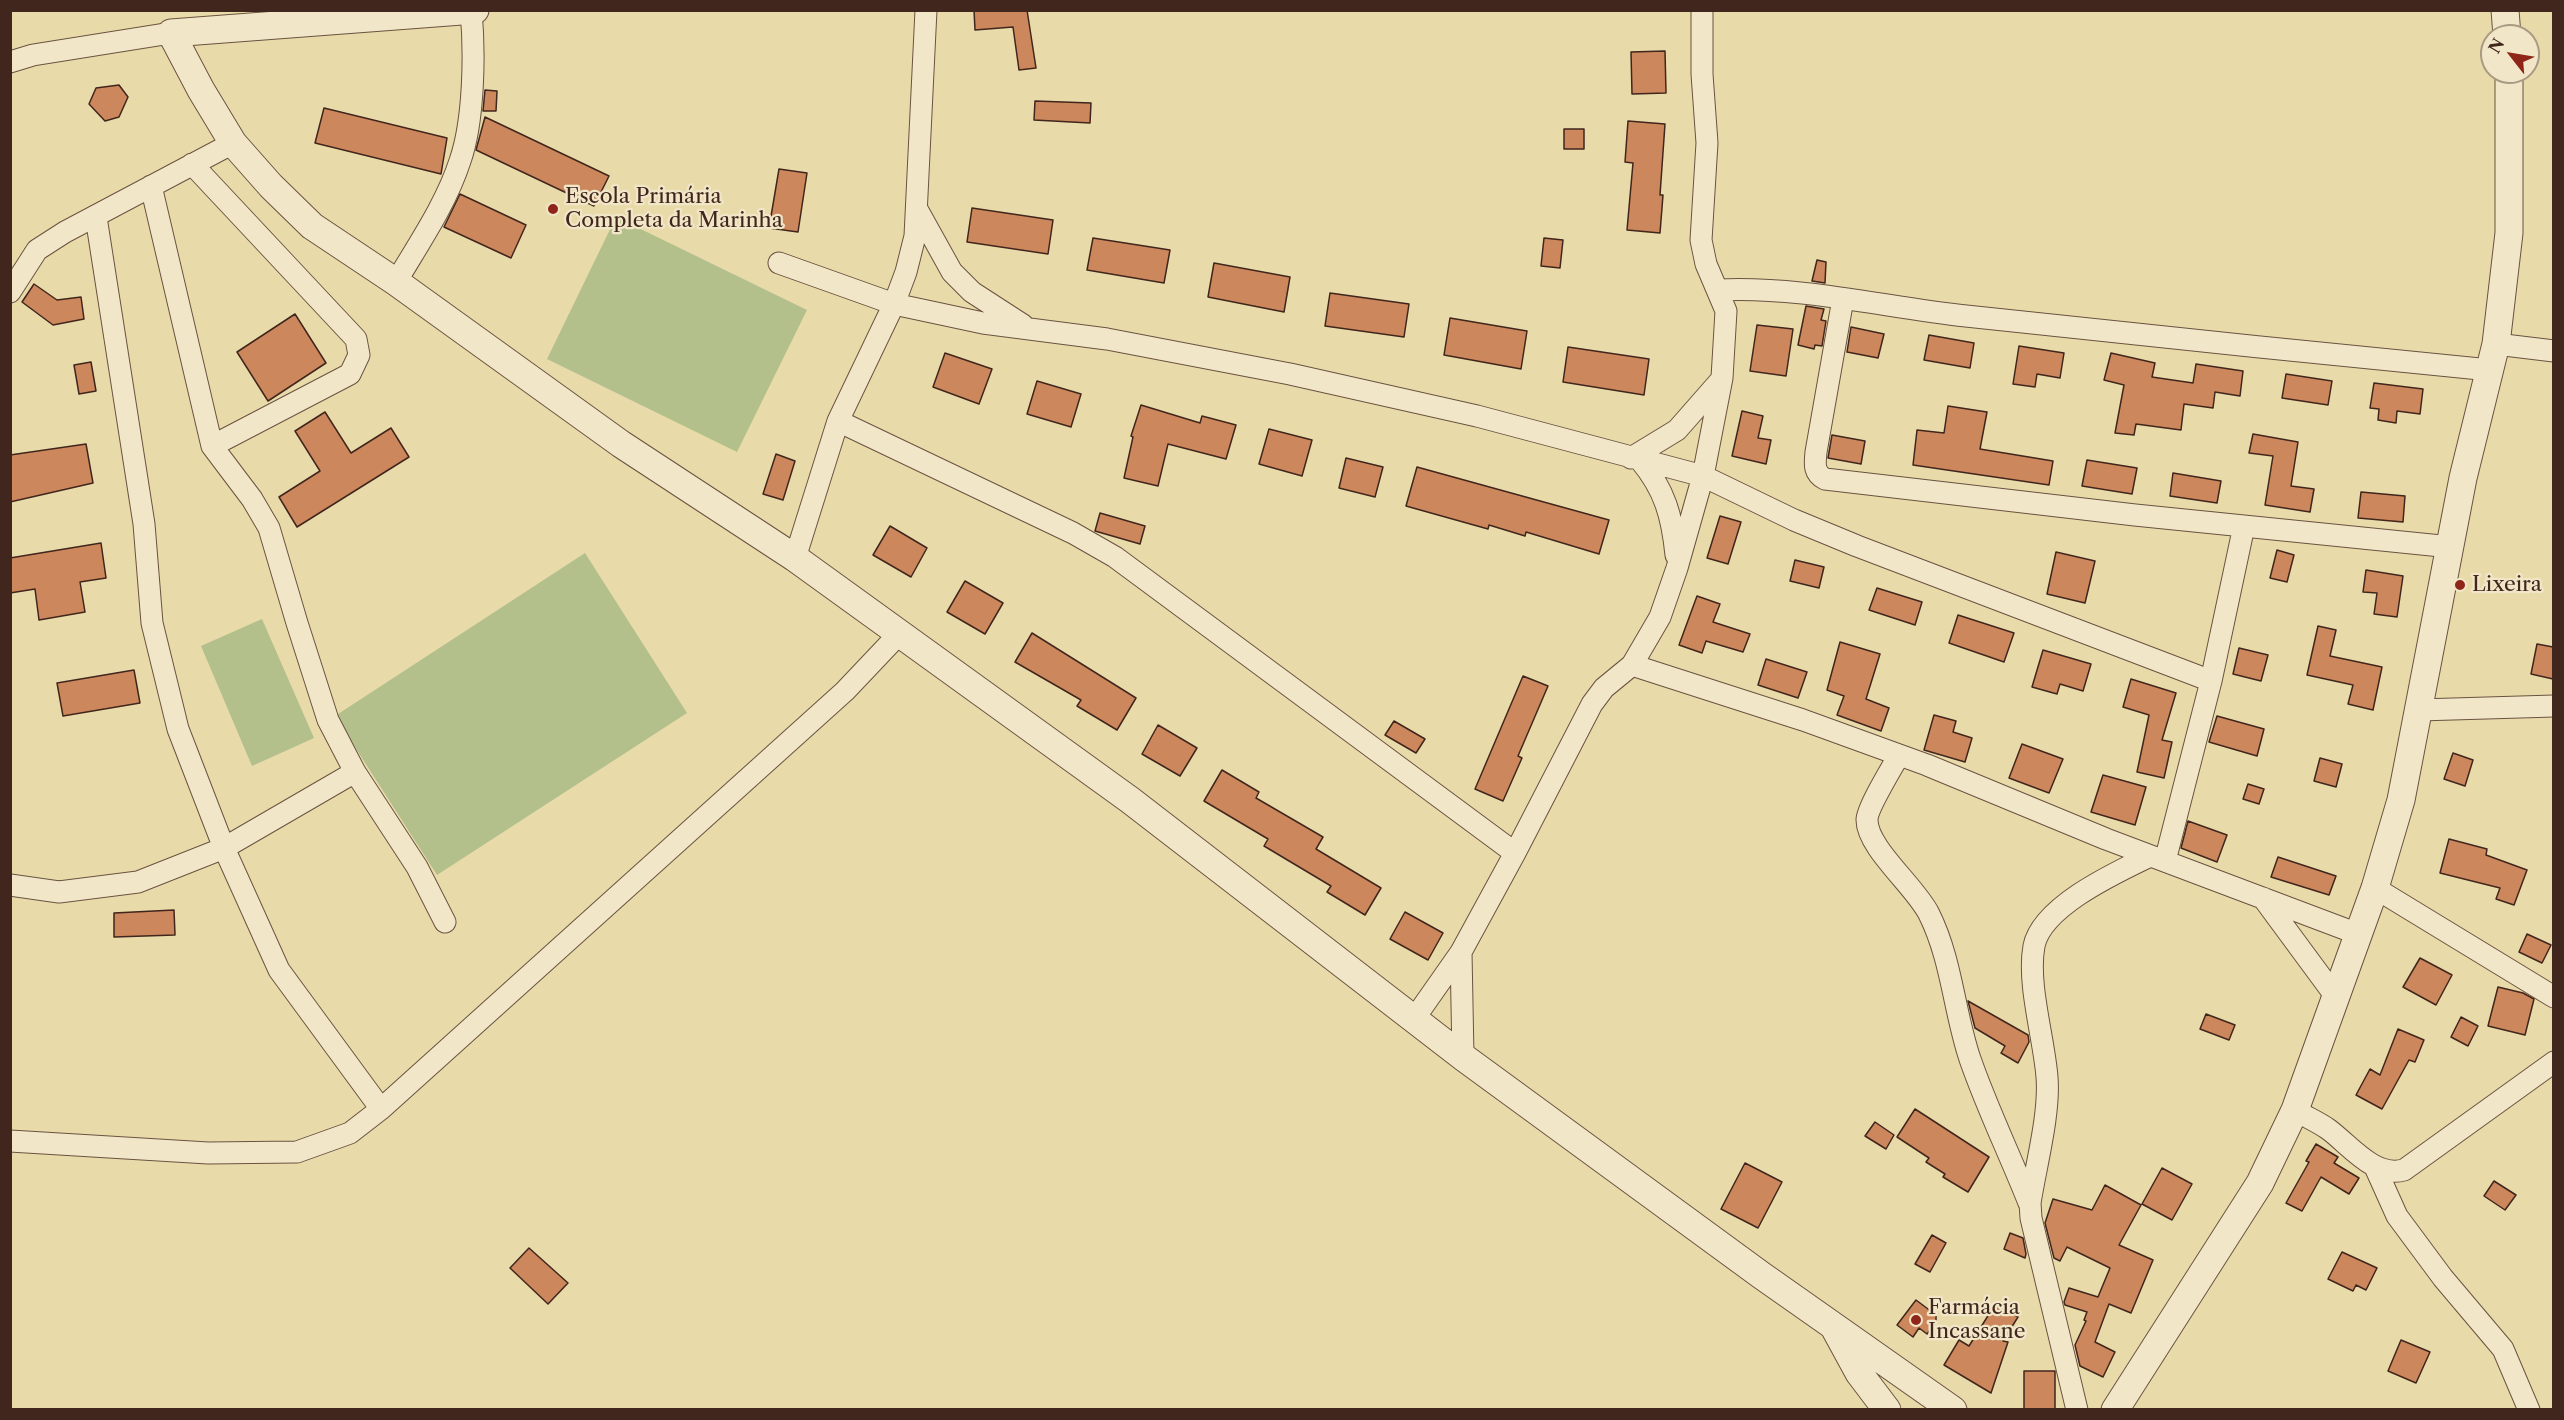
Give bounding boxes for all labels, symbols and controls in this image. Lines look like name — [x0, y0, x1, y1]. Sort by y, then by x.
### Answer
north arrow — [2480, 24, 2540, 84]
text: N — [2484, 35, 2508, 57]
place label: Escola Primária Completa da Marinha — [565, 184, 783, 234]
marker: Escola Primária Completa da Marinha — [546, 202, 560, 216]
place label: Lixeira — [2472, 572, 2542, 598]
marker: Lixeira — [2453, 578, 2467, 592]
place label: Farmácia Incassane — [1928, 1295, 2025, 1345]
marker: Farmácia Incassane — [1909, 1313, 1923, 1327]

